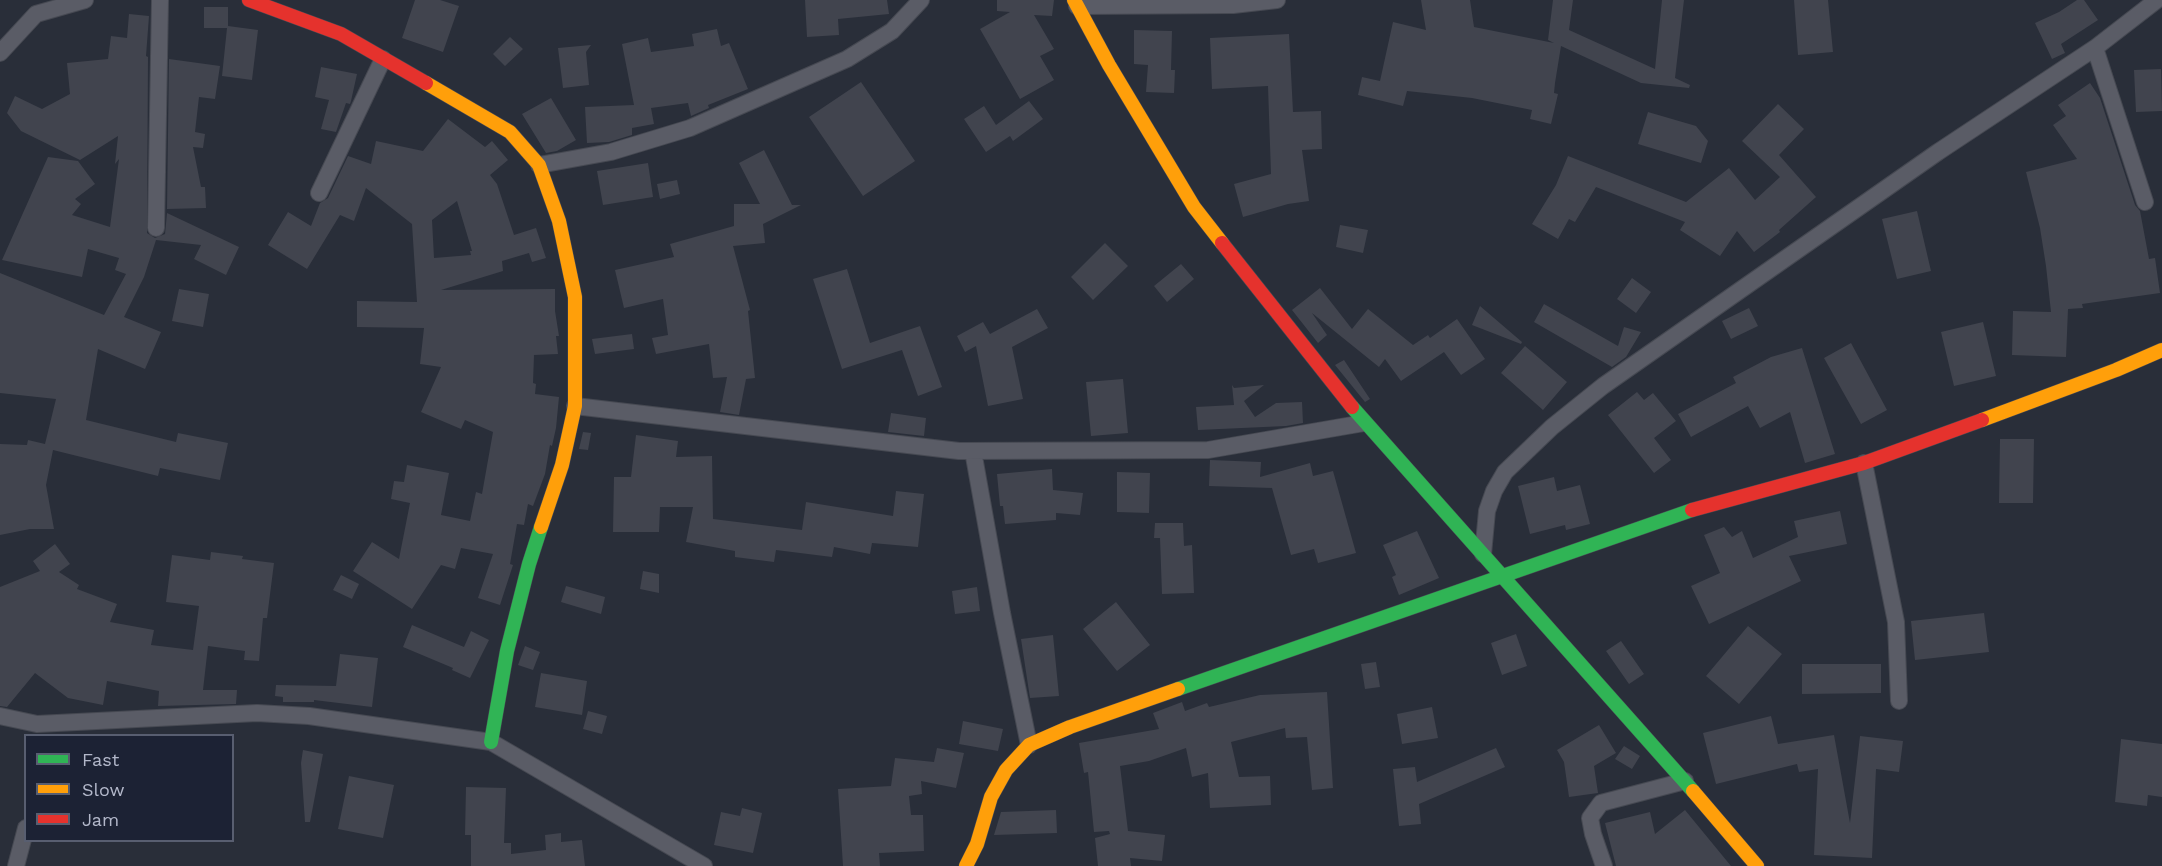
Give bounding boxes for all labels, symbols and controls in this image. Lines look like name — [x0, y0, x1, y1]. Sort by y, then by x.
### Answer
legend — [24, 734, 234, 842]
text: Fast — [82, 749, 119, 770]
text: Slow — [82, 779, 125, 800]
text: Jam — [82, 809, 119, 830]

